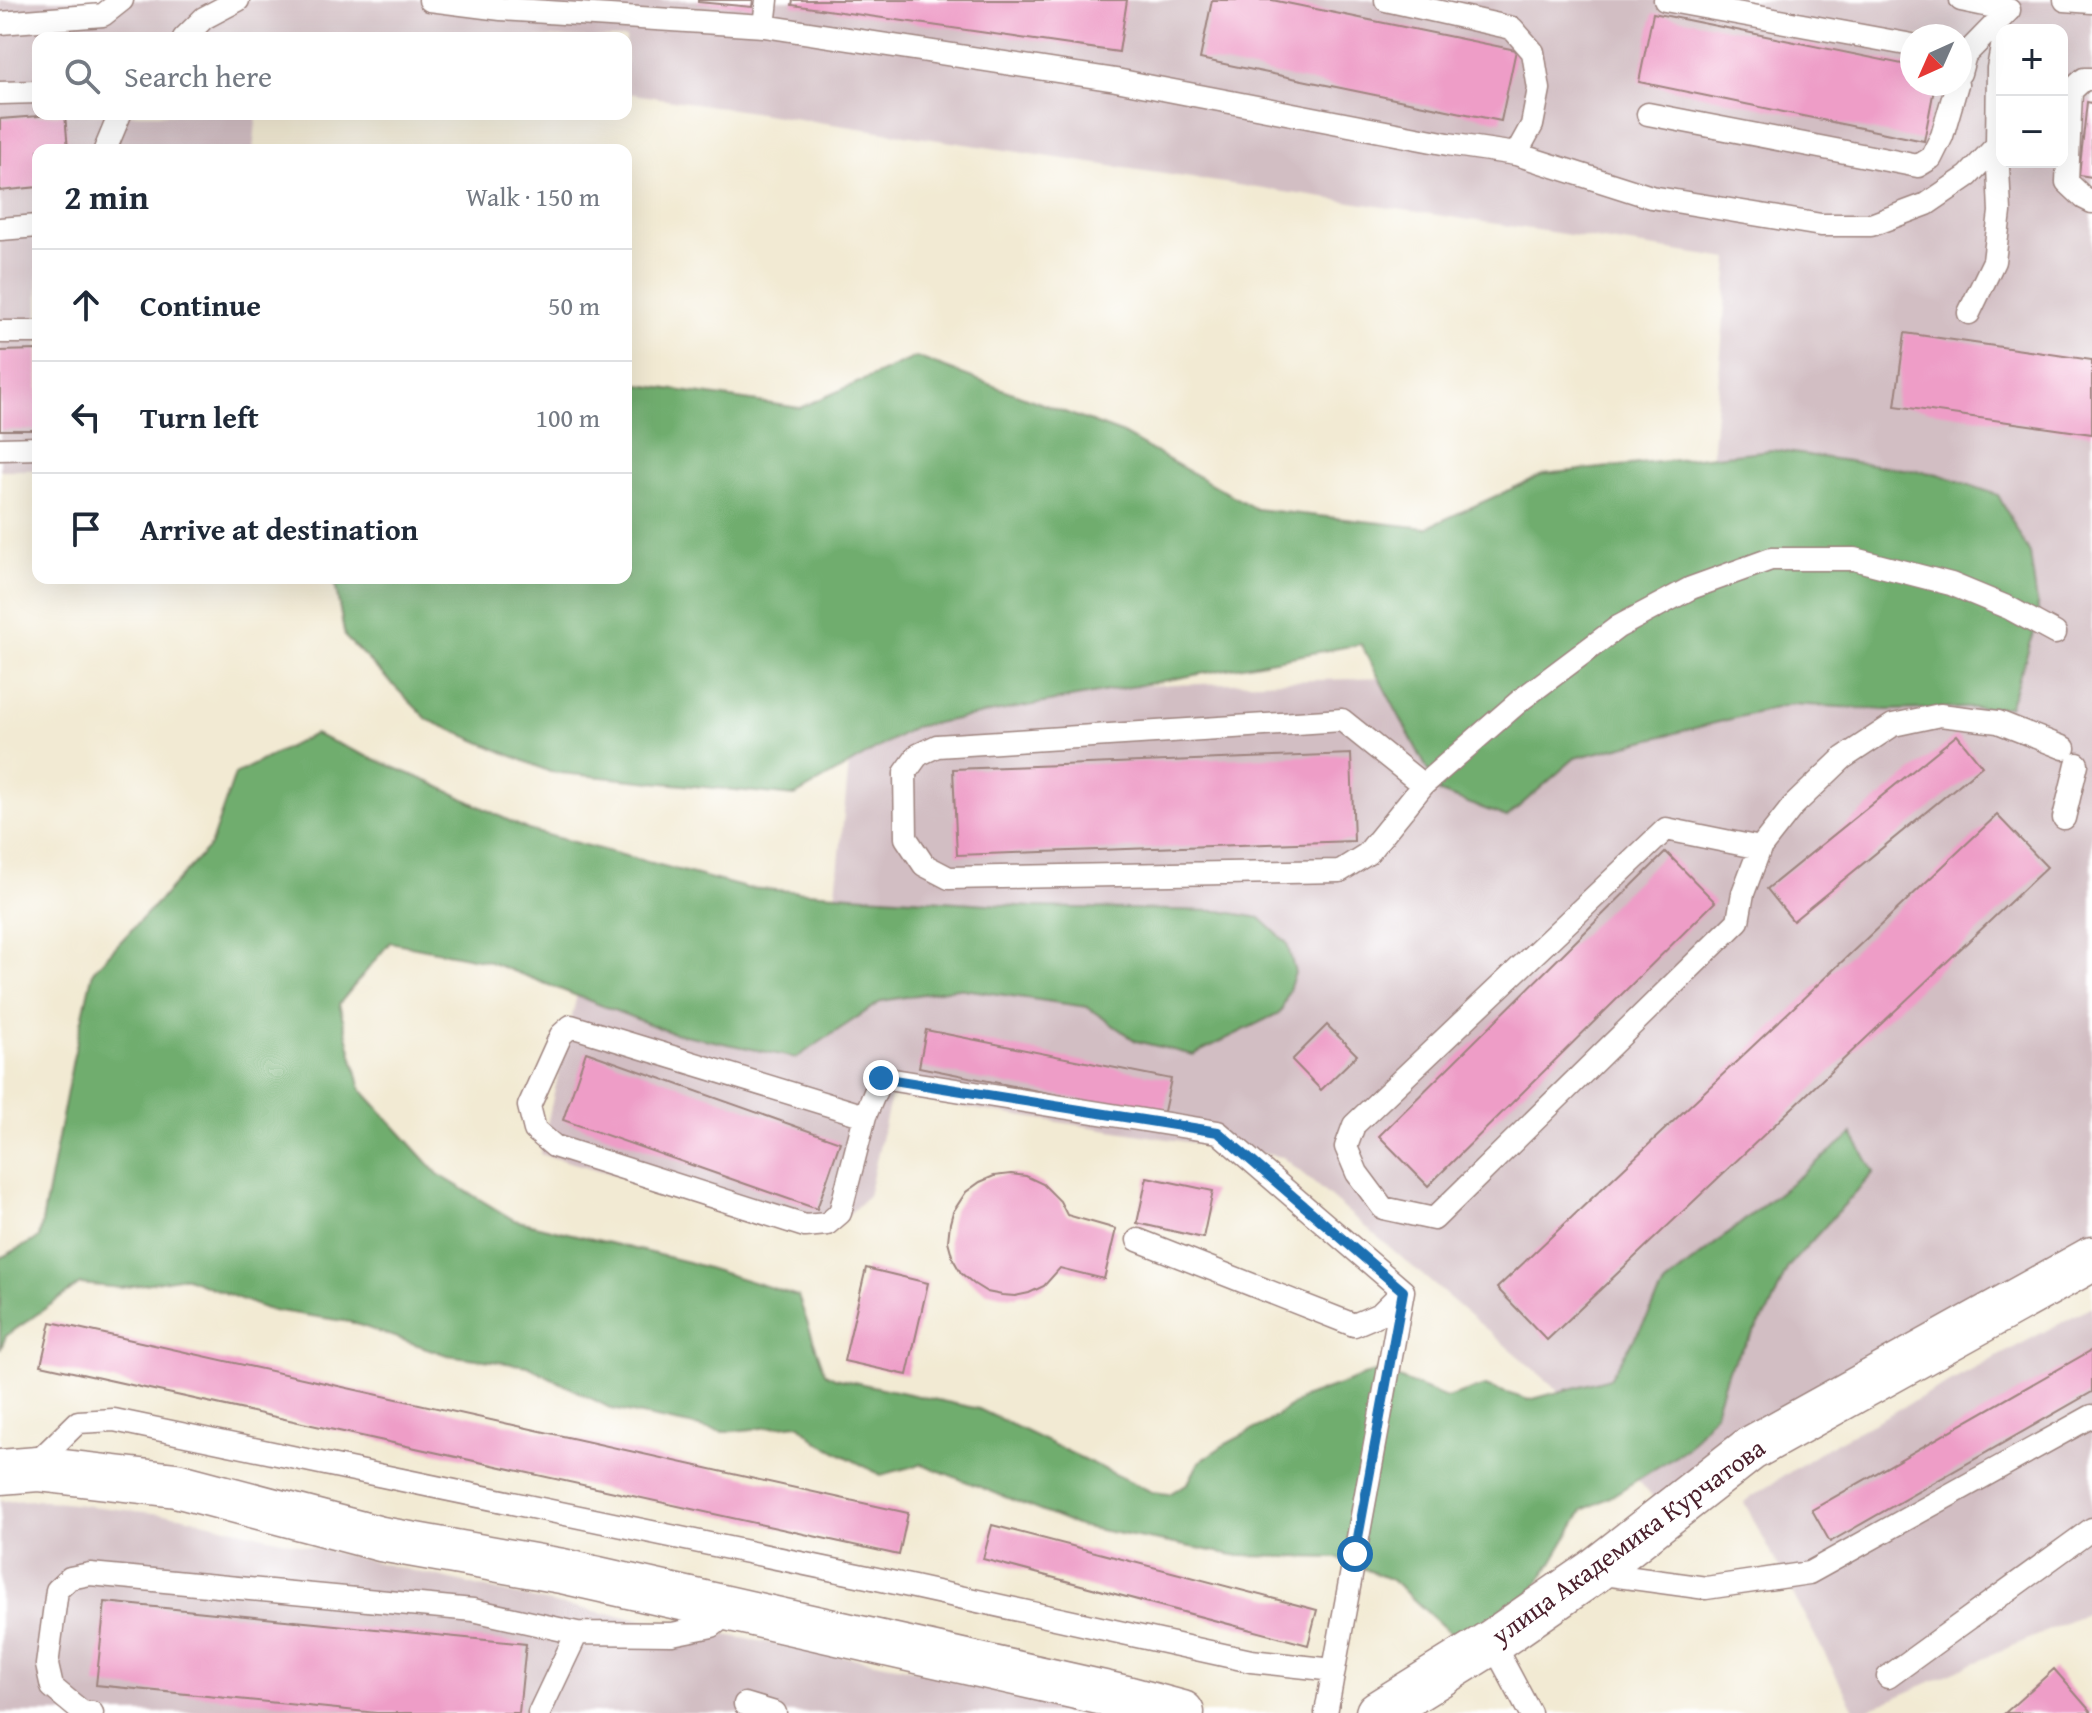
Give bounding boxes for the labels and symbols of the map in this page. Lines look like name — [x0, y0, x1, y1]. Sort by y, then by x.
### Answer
north arrow — [1900, 24, 1972, 96]
route end — [863, 1060, 899, 1096]
street label: улица Академика Курчатова — [1482, 1428, 1774, 1654]
route start — [1337, 1536, 1373, 1572]

